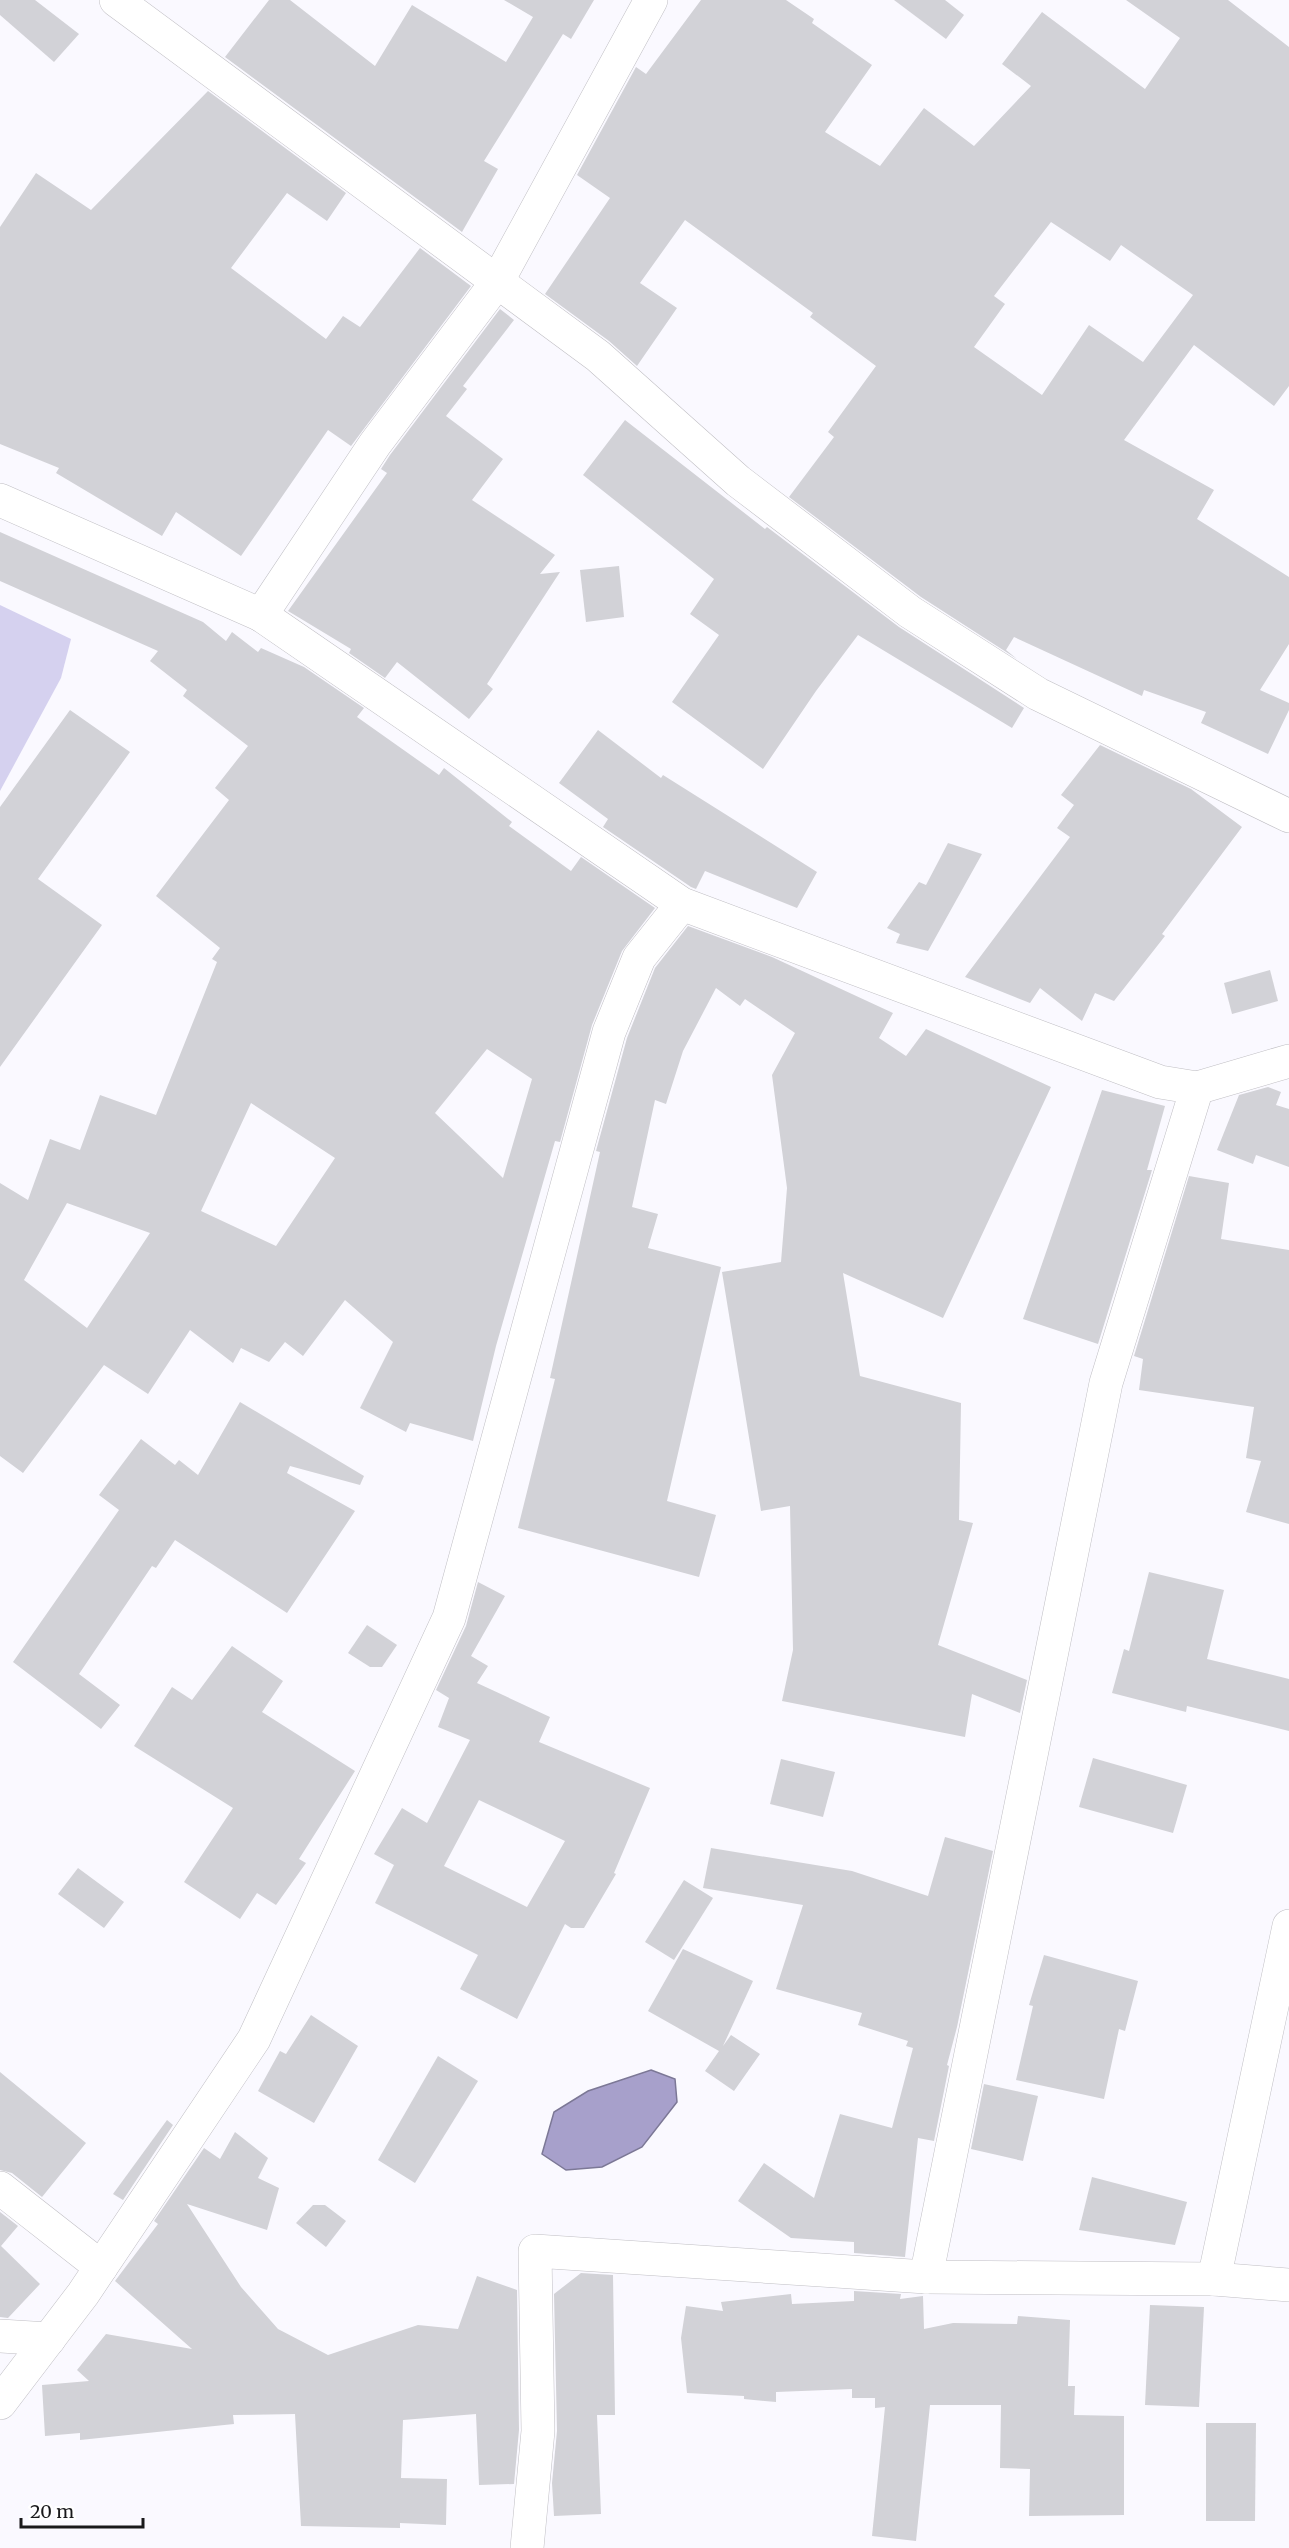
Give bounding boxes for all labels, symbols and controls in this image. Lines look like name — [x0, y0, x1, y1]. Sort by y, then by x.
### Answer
scale bar — [21, 2491, 142, 2529]
text: 20 m — [30, 2500, 74, 2523]

